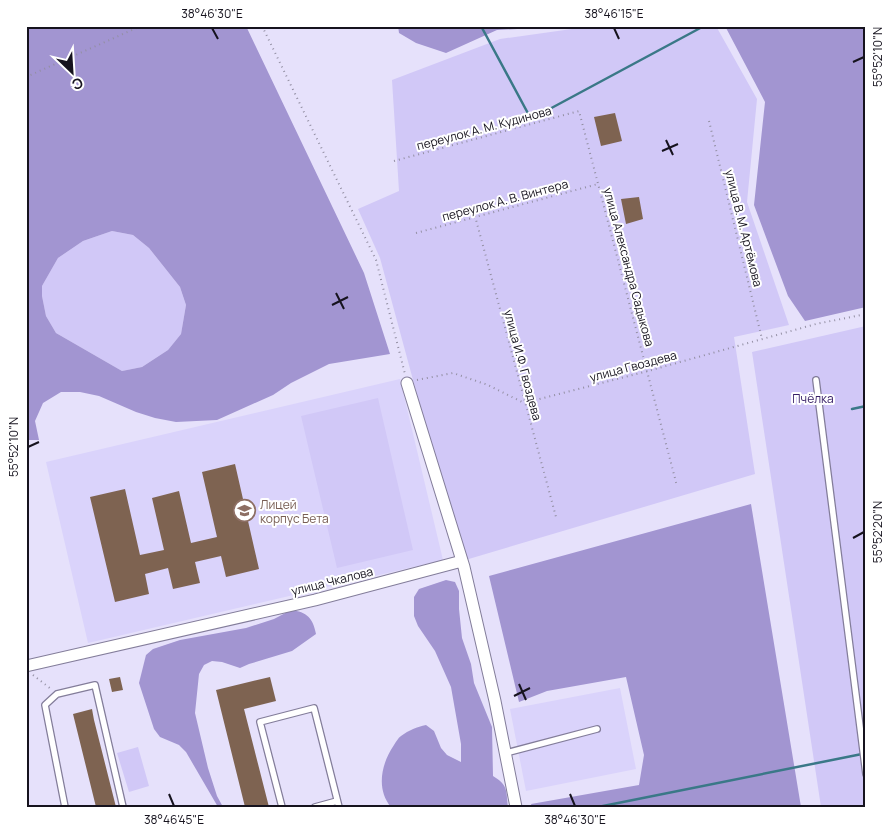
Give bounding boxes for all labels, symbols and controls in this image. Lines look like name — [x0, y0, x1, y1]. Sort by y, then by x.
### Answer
text: 38°46'30"E — [181, 5, 243, 22]
text: 38°46'15"E — [584, 5, 644, 22]
text: 55°52'10"N — [869, 27, 886, 87]
north arrow — [48, 48, 98, 98]
text: С — [69, 73, 86, 95]
street label: переулок А. М. Кудинова — [415, 102, 553, 154]
street label: улица В. М. Артёмова — [721, 168, 767, 288]
street label: переулок А. В. Винтера — [440, 175, 570, 225]
street label: улица Александра Садыкова — [600, 186, 658, 348]
street label: улица И.Ф. Гвоздева — [500, 308, 546, 422]
street label: улица Гвоздева — [588, 346, 678, 386]
park label: Пчёлка — [792, 390, 834, 407]
text: 55°52'10"N — [5, 417, 22, 477]
place label: Лицей корпус Бета — [260, 496, 329, 527]
school or university icon: Лицей корпус Бета — [232, 499, 256, 523]
text: 55°52'20"N — [869, 501, 886, 563]
street label: улица Чкалова — [289, 563, 375, 599]
text: 38°46'45"E — [144, 811, 204, 828]
text: 38°46'30"E — [544, 811, 606, 828]

